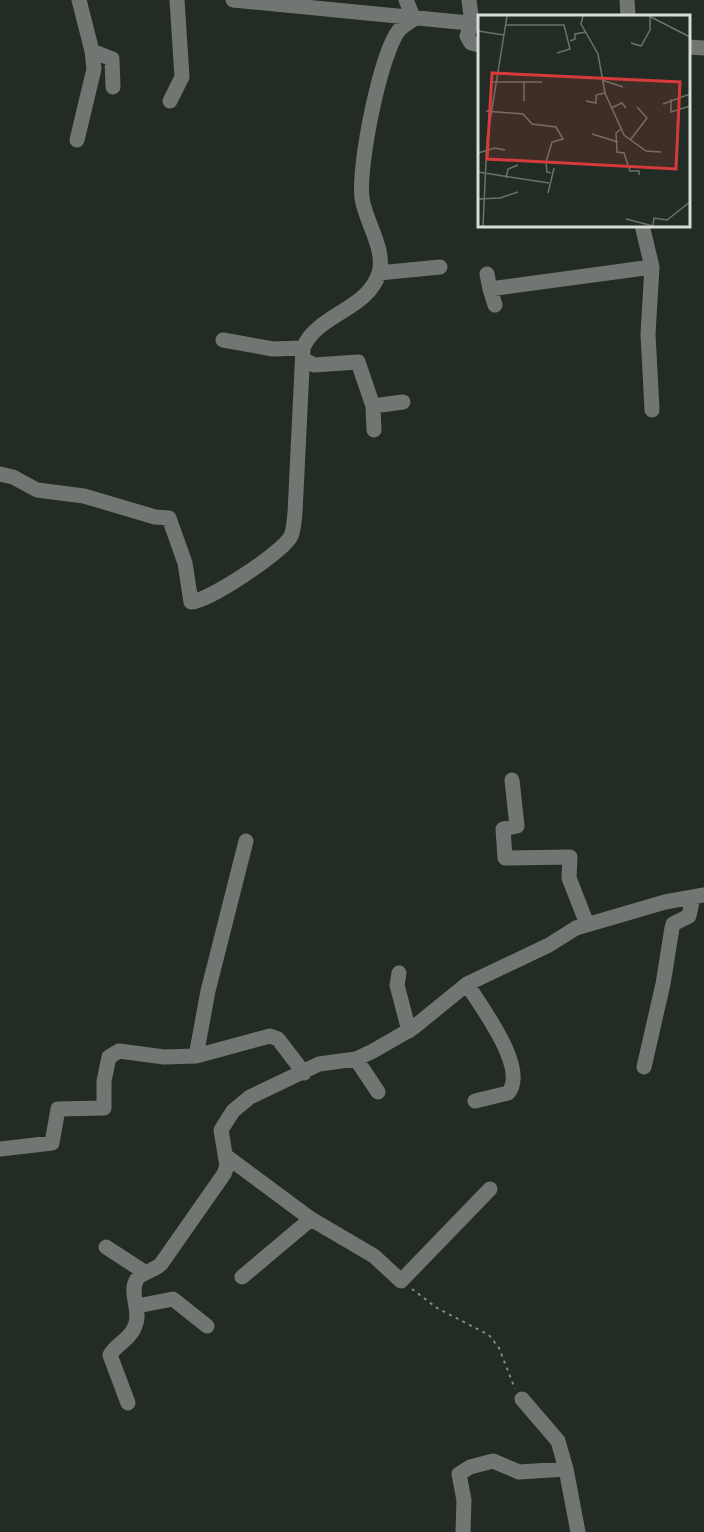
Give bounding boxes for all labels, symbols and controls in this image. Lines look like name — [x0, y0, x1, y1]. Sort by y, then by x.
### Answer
inset map — [478, 15, 689, 226]

